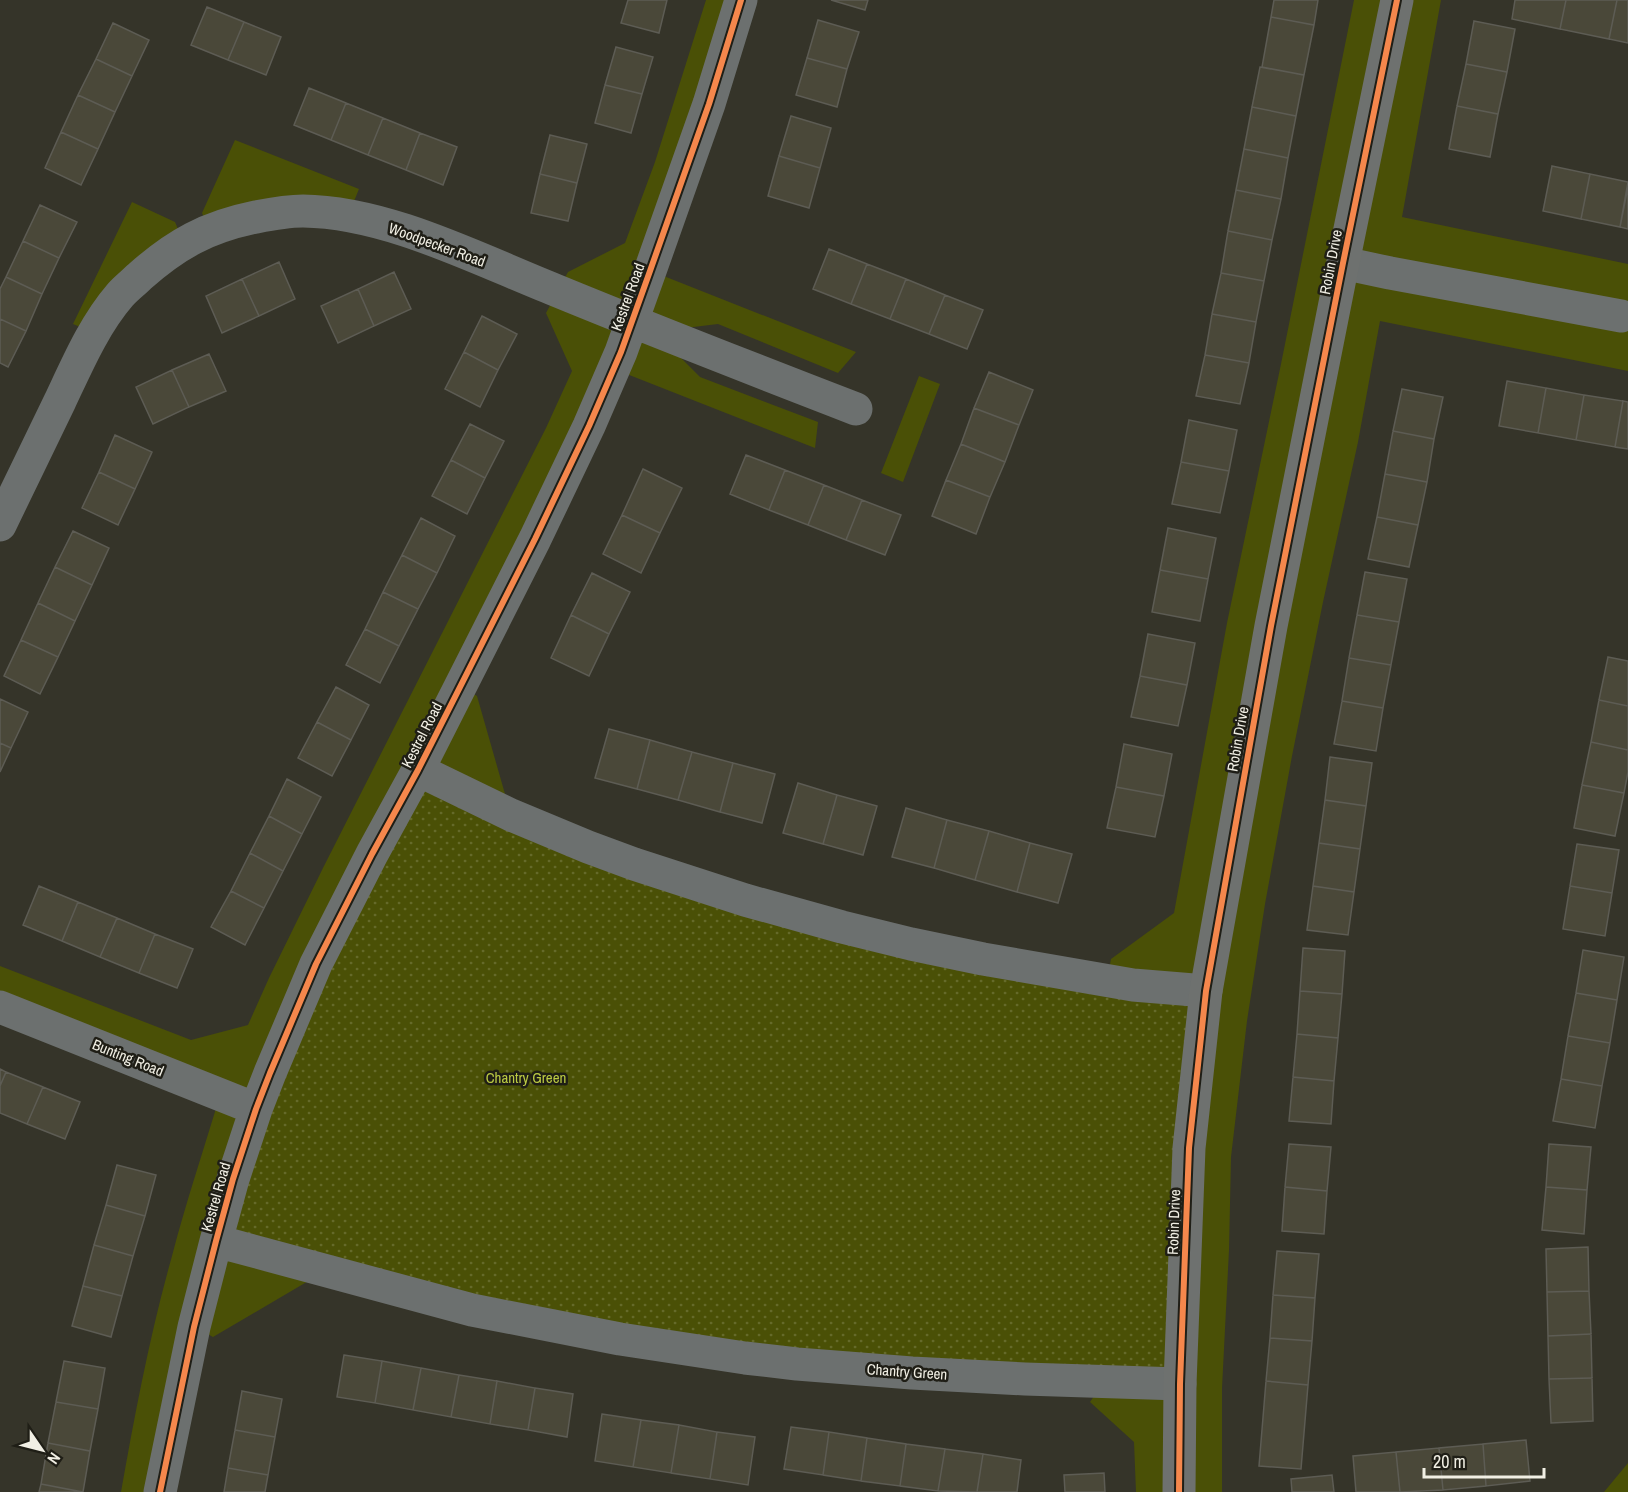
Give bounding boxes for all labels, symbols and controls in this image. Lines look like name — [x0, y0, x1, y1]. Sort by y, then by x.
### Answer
street label: Woodpecker Road — [386, 217, 489, 272]
street label: Robin Drive — [1314, 228, 1347, 296]
street label: Kestrel Road — [606, 260, 650, 334]
street label: Kestrel Road — [396, 698, 447, 771]
street label: Robin Drive — [1221, 705, 1254, 773]
street label: Bunting Road — [89, 1034, 167, 1081]
park label: Chantry Green — [486, 1067, 566, 1088]
street label: Kestrel Road — [196, 1160, 235, 1234]
street label: Robin Drive — [1162, 1189, 1185, 1255]
street label: Chantry Green — [866, 1358, 948, 1385]
north arrow — [12, 1420, 72, 1480]
scale bar — [1424, 1441, 1544, 1479]
text: N — [43, 1448, 66, 1469]
text: 20 m — [1433, 1449, 1466, 1474]

